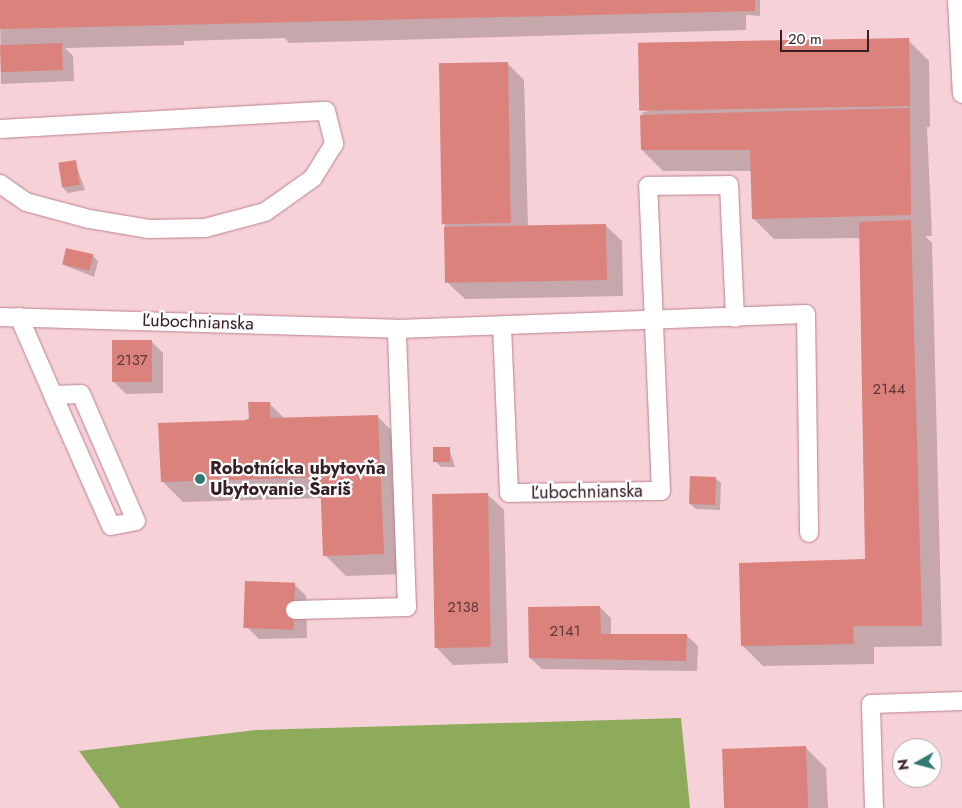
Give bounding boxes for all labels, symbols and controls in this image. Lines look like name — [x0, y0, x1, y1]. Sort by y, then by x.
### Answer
scale bar — [782, 20, 871, 52]
text: 20 m — [788, 28, 822, 50]
street label: Ľubochnianska — [142, 309, 254, 335]
house number: 2137 — [116, 352, 148, 370]
house number: 2144 — [873, 381, 905, 399]
place label: Robotnícka ubytovňa Ubytovanie Šariš — [210, 458, 386, 500]
marker: Robotnícka ubytovňa Ubytovanie Šariš — [194, 473, 206, 485]
street label: Ľubochnianska — [531, 480, 643, 504]
house number: 2138 — [447, 599, 479, 617]
house number: 2141 — [550, 623, 580, 641]
north arrow — [892, 738, 942, 788]
text: N — [893, 758, 914, 771]

